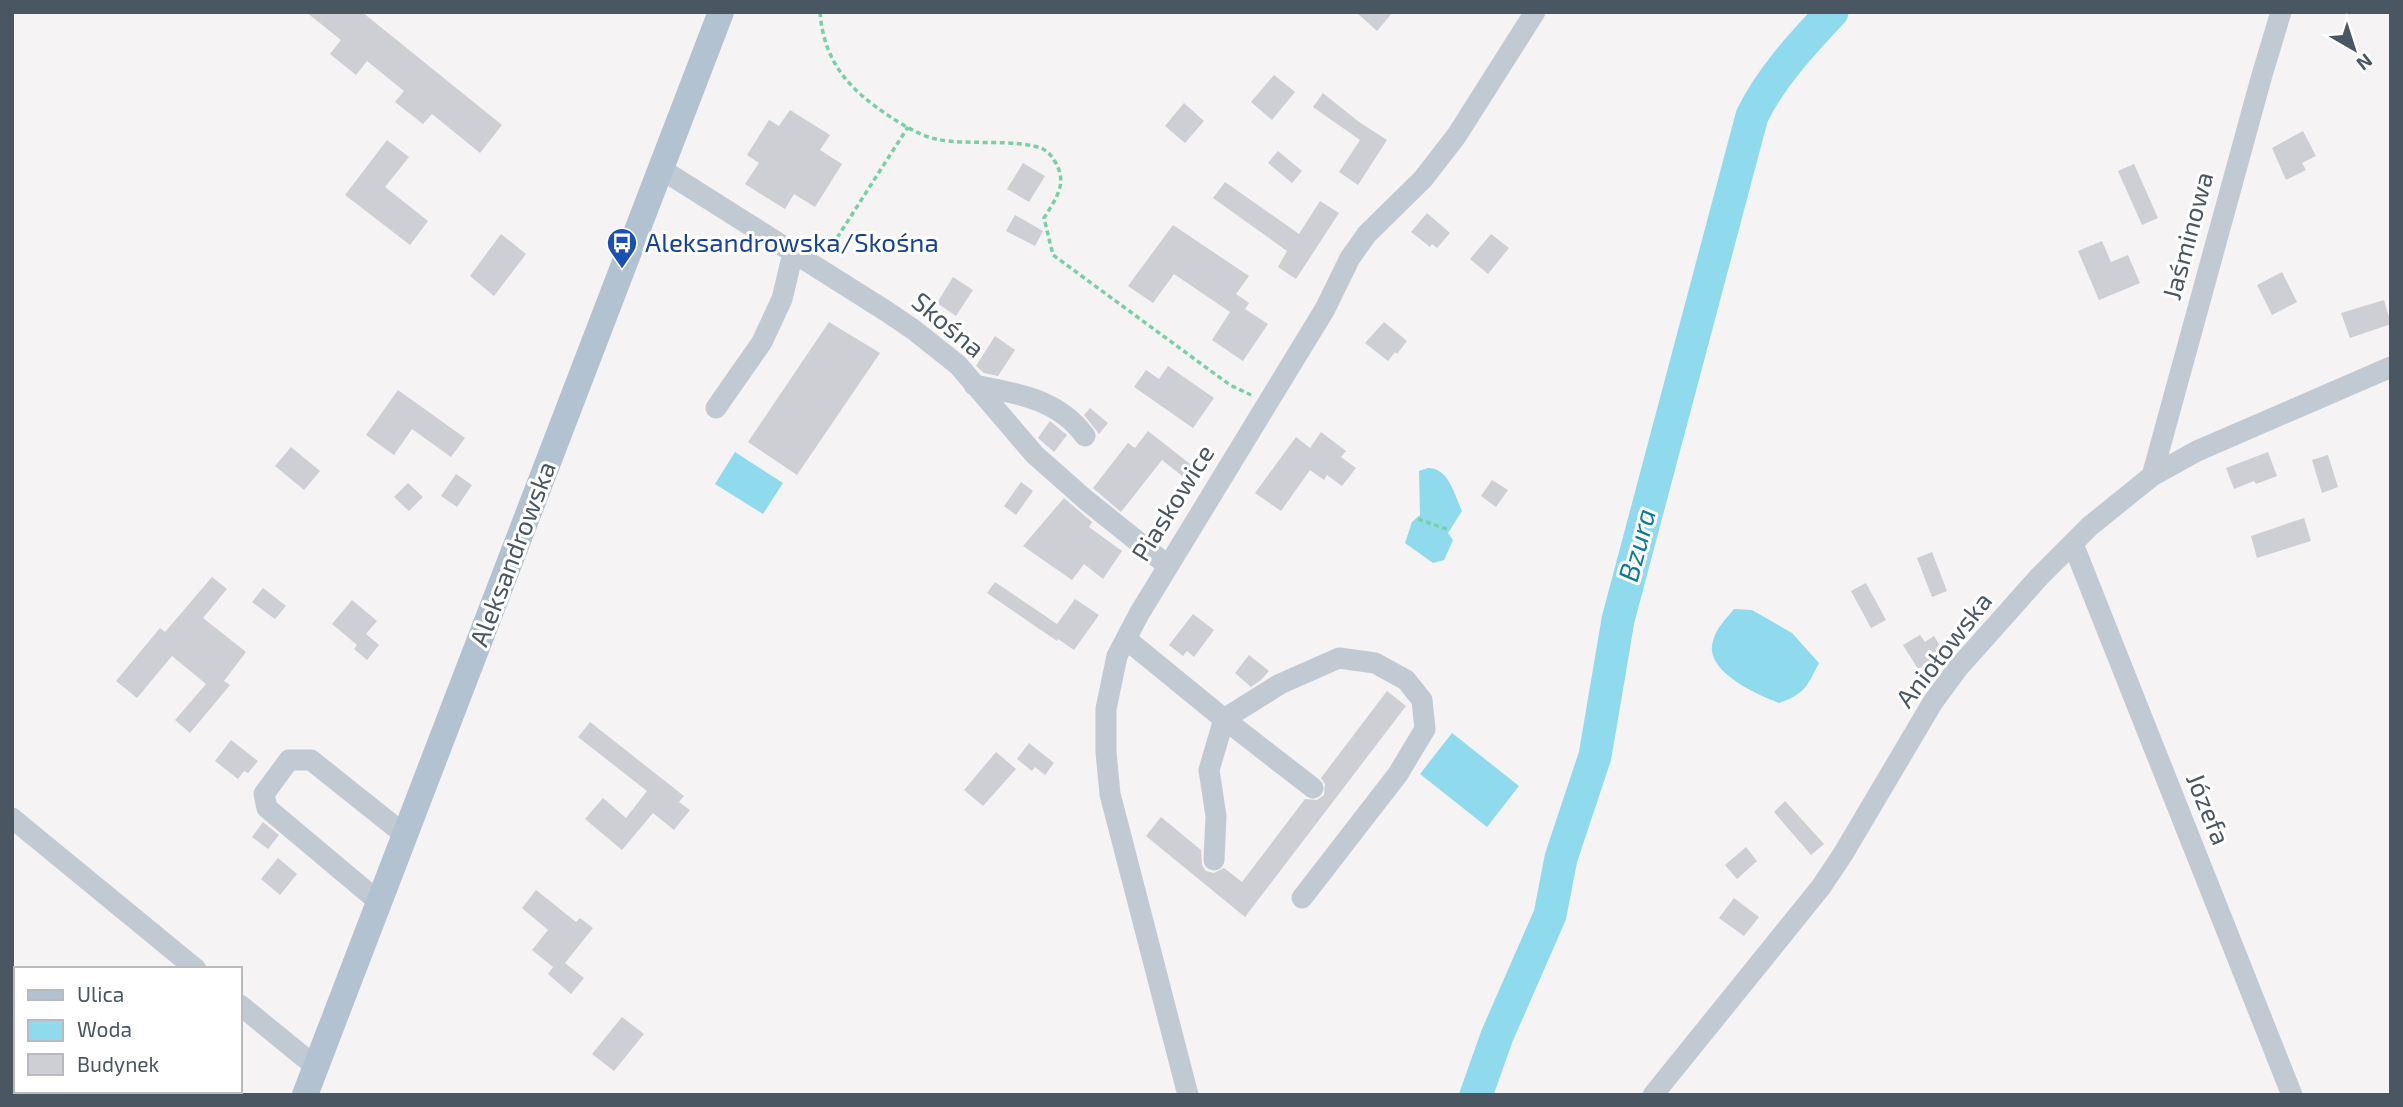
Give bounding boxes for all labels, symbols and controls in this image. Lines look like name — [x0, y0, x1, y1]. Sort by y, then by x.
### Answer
north arrow — [2319, 14, 2389, 84]
text: N — [2352, 49, 2378, 76]
street label: Jaśminowa — [2155, 168, 2218, 303]
bus stop icon: Aleksandrowska/Skośna — [605, 226, 639, 270]
place label: Aleksandrowska/Skośna — [645, 226, 939, 257]
street label: Skośna — [907, 285, 991, 363]
street label: Piaskowice — [1124, 438, 1220, 566]
street label: Aleksandrowska — [462, 457, 561, 650]
water label: Bzura — [1610, 505, 1662, 585]
street label: Aniołowska — [1888, 585, 1997, 713]
street label: Józefa — [2181, 768, 2238, 849]
legend — [14, 967, 242, 1093]
text: Ulica — [77, 981, 124, 1006]
text: Woda — [77, 1016, 132, 1041]
text: Budynek — [77, 1051, 160, 1076]

